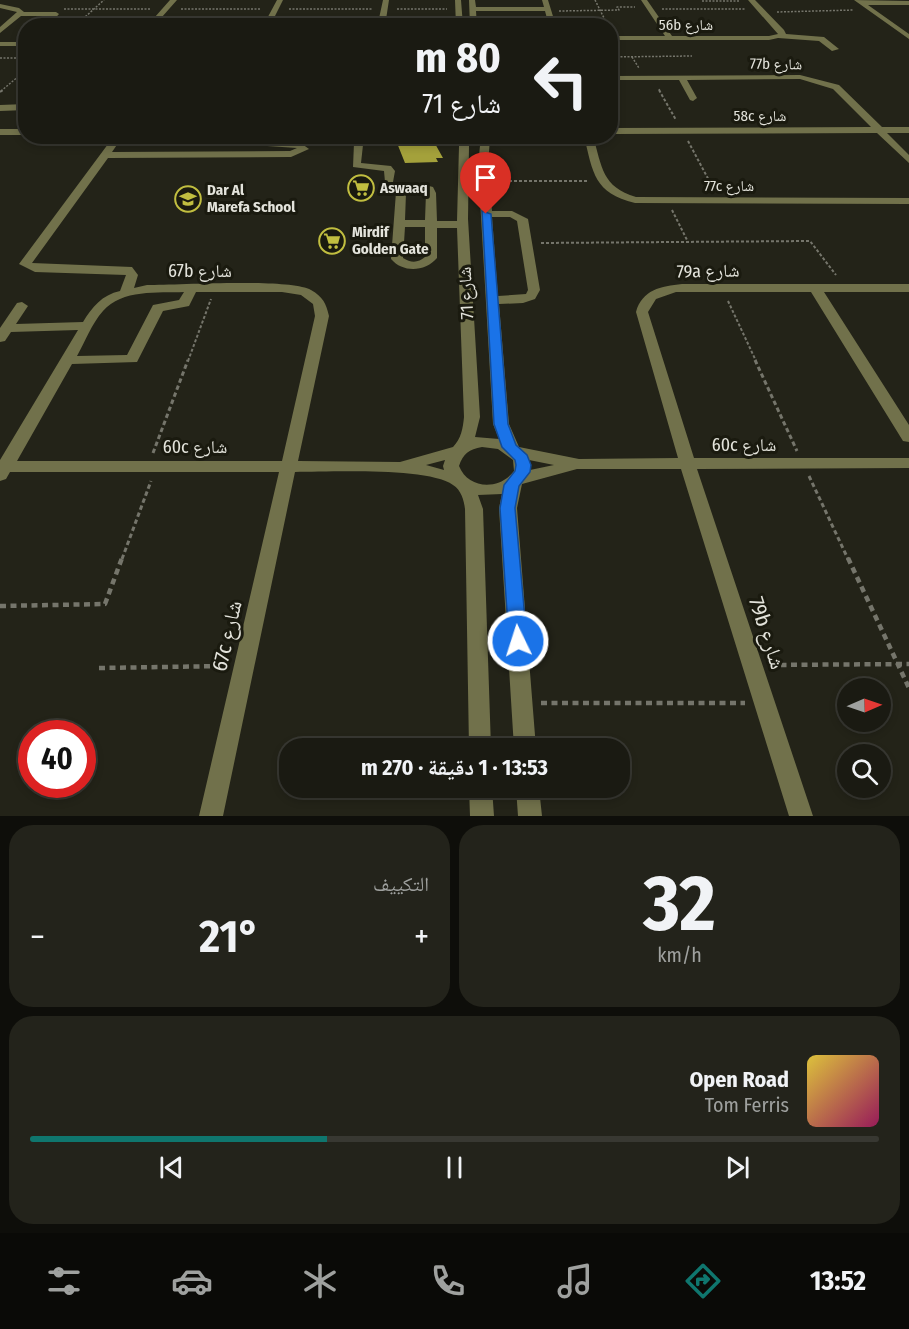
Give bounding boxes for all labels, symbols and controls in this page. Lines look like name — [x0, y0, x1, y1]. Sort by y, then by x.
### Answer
street label: 56b شارع — [659, 16, 713, 35]
text: 80 m — [415, 33, 501, 83]
icon: left — [522, 42, 600, 120]
street label: 77b شارع — [750, 55, 802, 74]
text: شارع 71 — [422, 88, 501, 120]
street label: 58c شارع — [734, 107, 787, 126]
pin — [460, 152, 511, 214]
icon: arrive — [469, 161, 502, 194]
supermarket icon: Aswaaq — [346, 173, 376, 203]
street label: 77c شارع — [704, 177, 754, 196]
place label: Aswaaq — [379, 179, 428, 197]
place label: Dar Al Marefa School — [207, 181, 296, 216]
school or university icon: Dar Al Marefa School — [173, 184, 203, 214]
place label: Mirdif Golden Gate — [352, 223, 429, 258]
supermarket icon: Mirdif Golden Gate — [317, 226, 347, 256]
street label: 79a شارع — [676, 259, 740, 283]
street label: 67b شارع — [168, 260, 232, 282]
street label: شارع 71 — [454, 266, 478, 320]
street label: 60c شارع — [712, 434, 776, 456]
street label: 60c شارع — [163, 436, 227, 458]
street label: 79b شارع — [743, 594, 791, 672]
street label: 67c شارع — [206, 598, 248, 674]
position arrow — [486, 609, 550, 673]
north arrow — [837, 678, 891, 732]
map controls — [837, 678, 891, 798]
speed limit sign: 40 — [18, 720, 96, 798]
button: search — [837, 744, 891, 798]
text: 13:53 · 1 دقيقة · 270 m — [361, 754, 548, 781]
text: 32 — [643, 857, 716, 951]
text: التكييف — [373, 872, 429, 896]
text: 21° — [199, 910, 260, 964]
text: − — [30, 917, 45, 957]
text: + — [414, 917, 429, 957]
text: km/h — [657, 943, 702, 967]
text: Open Road — [689, 1066, 789, 1093]
text: Tom Ferris — [705, 1093, 789, 1117]
icon: previous — [155, 1151, 188, 1184]
icon: pause — [438, 1151, 471, 1184]
icon: next — [721, 1151, 754, 1184]
icon: filters — [43, 1260, 85, 1302]
icon: car — [171, 1260, 213, 1302]
icon: climate — [299, 1260, 341, 1302]
icon: phone — [427, 1260, 469, 1302]
icon: music — [554, 1260, 596, 1302]
icon: directions — [682, 1260, 724, 1302]
text: 13:52 — [810, 1265, 866, 1297]

